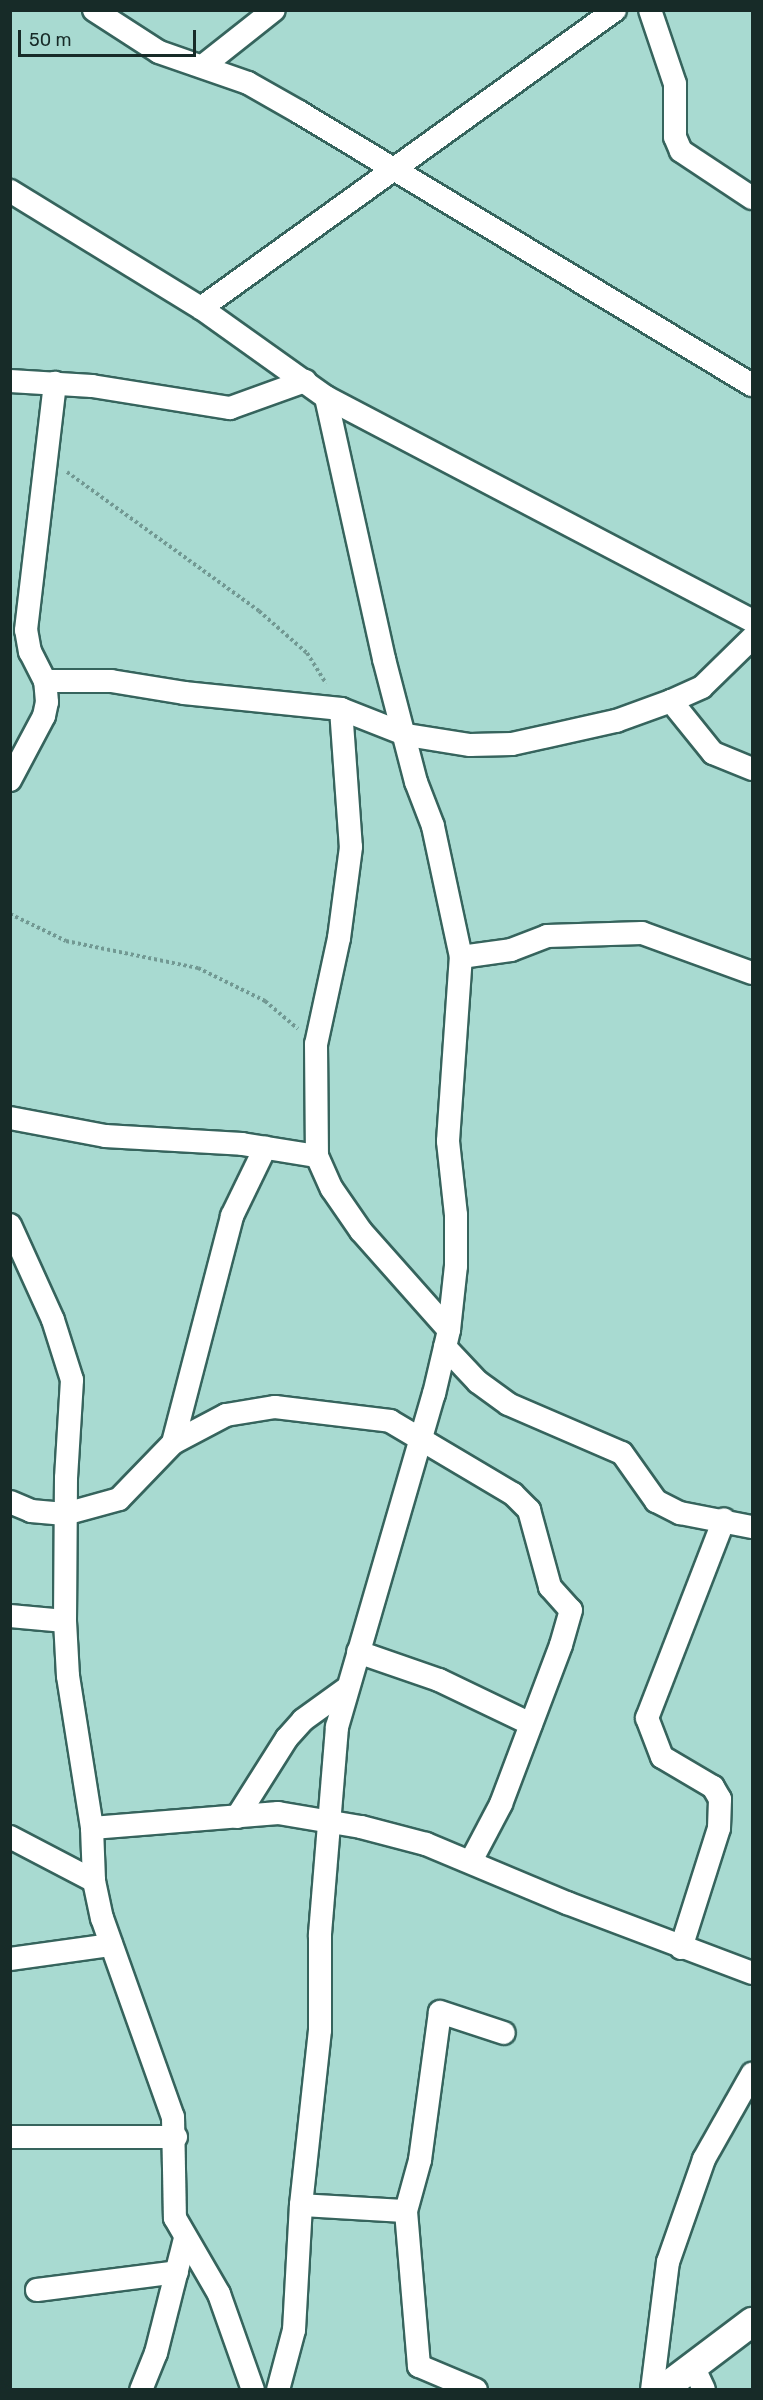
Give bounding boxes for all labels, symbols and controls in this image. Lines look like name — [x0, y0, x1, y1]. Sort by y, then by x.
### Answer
scale bar — [21, 18, 200, 56]
text: 50 m — [29, 29, 72, 51]

